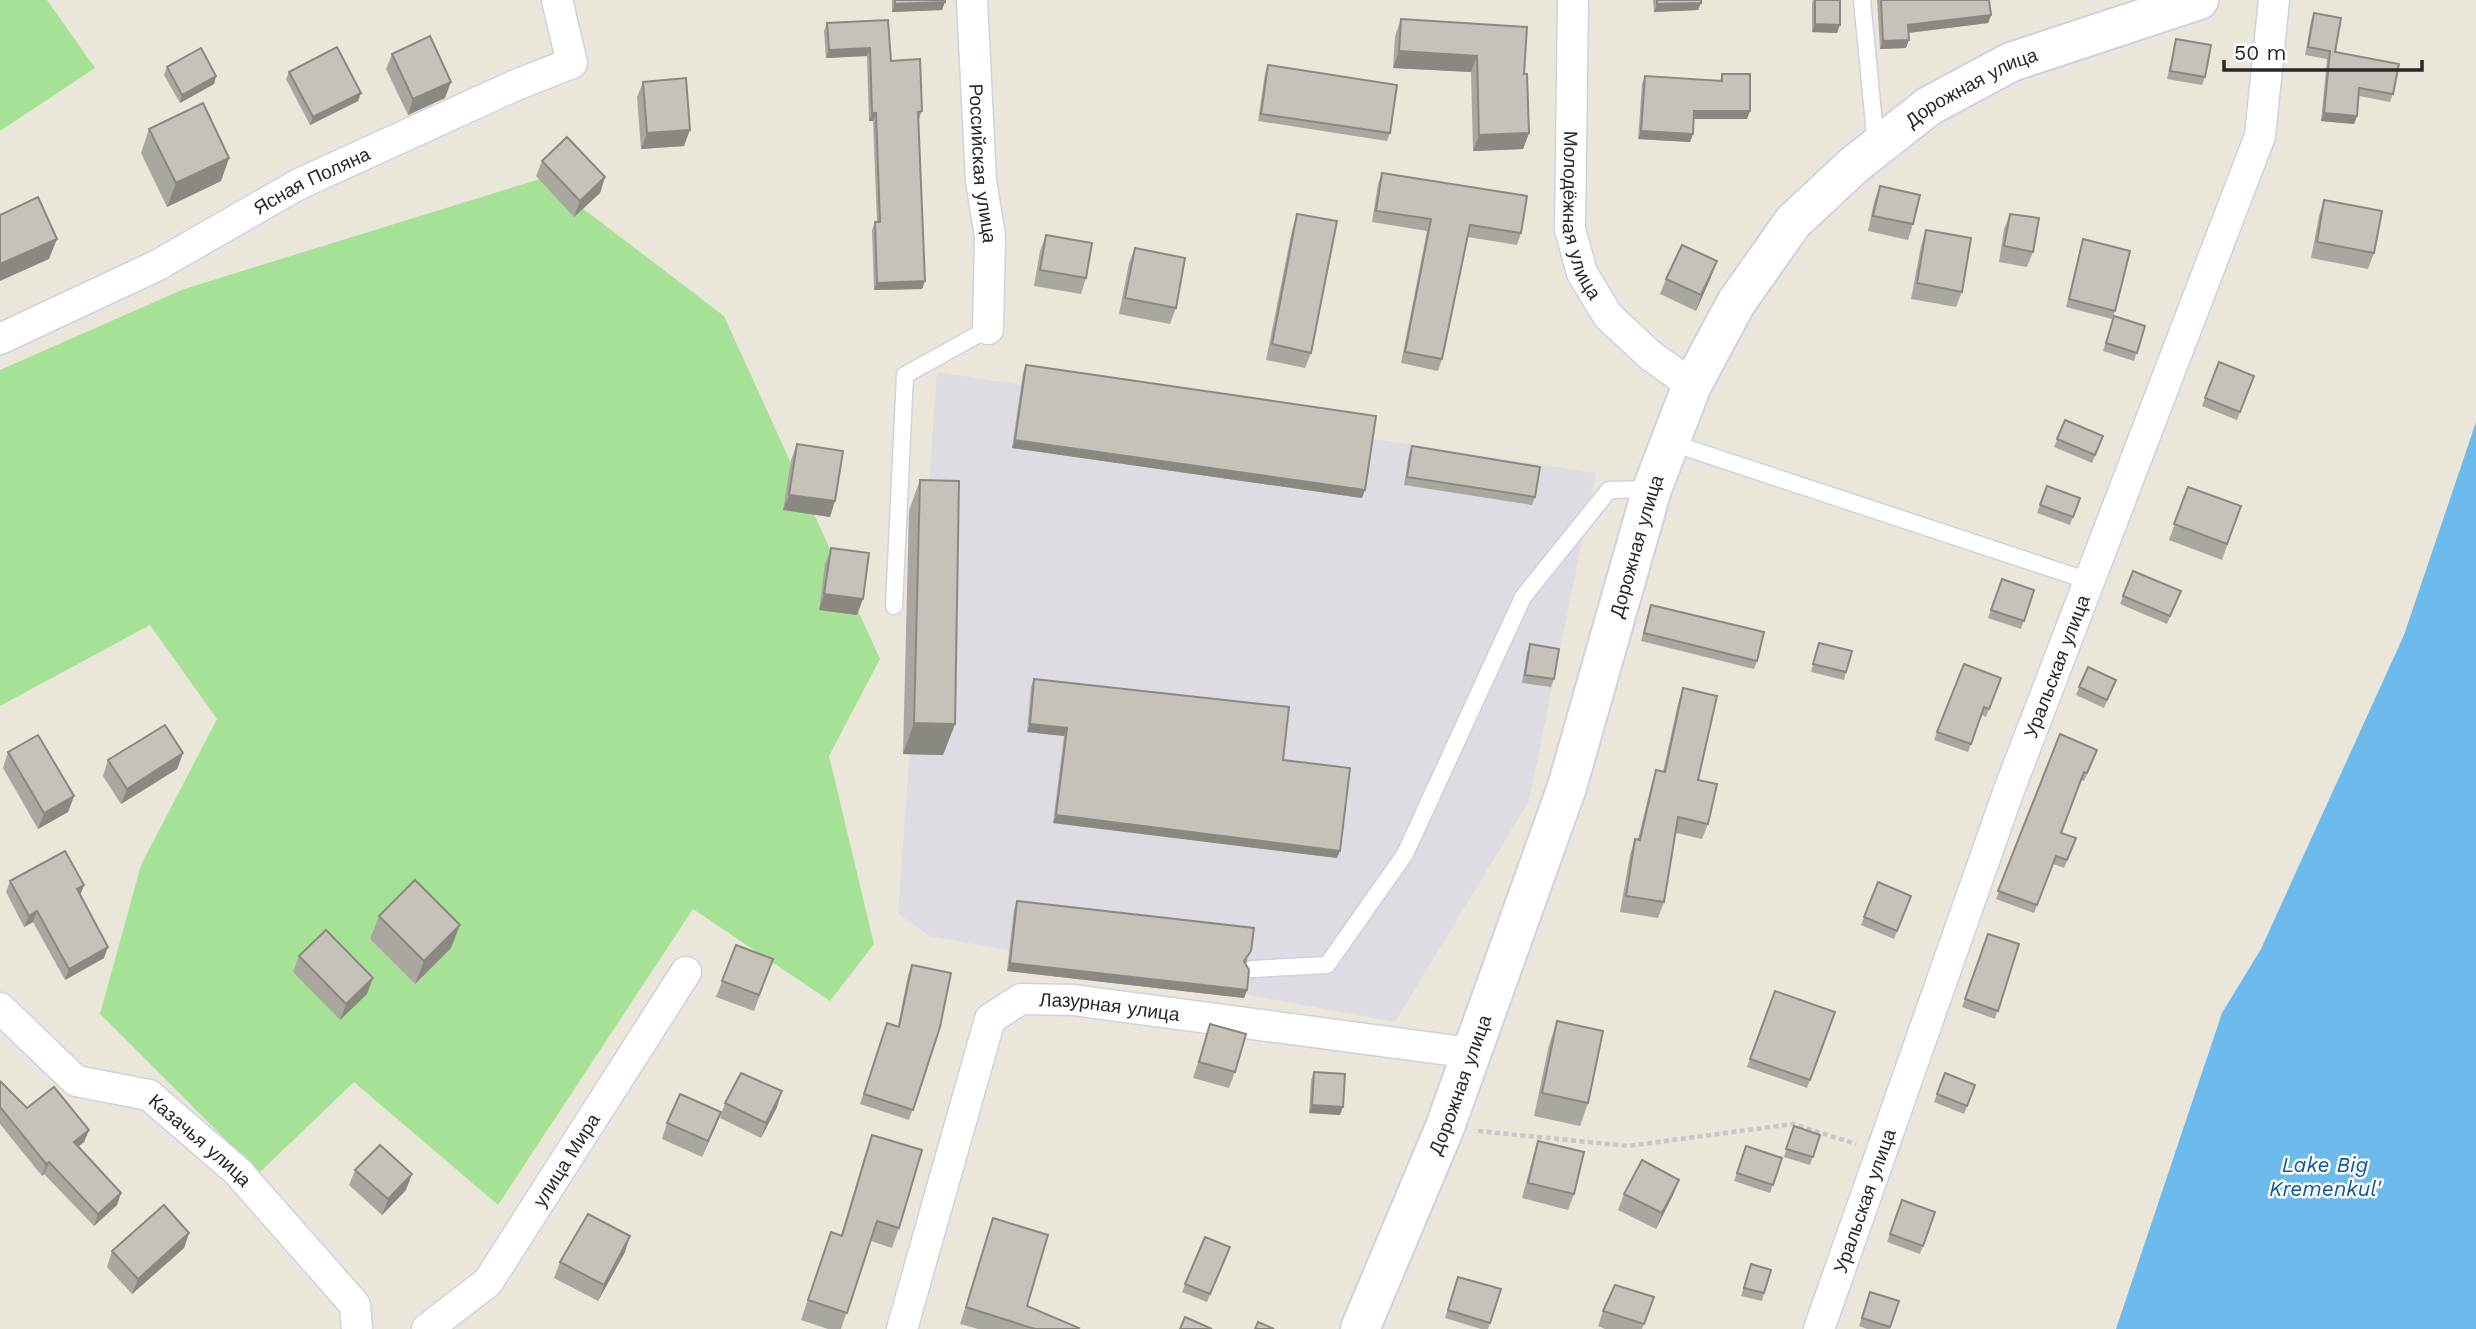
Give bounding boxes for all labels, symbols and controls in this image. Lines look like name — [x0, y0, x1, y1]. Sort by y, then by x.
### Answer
scale bar — [2224, 28, 2422, 72]
text: 50 m — [2234, 40, 2286, 65]
street label: Дорожная улица — [1901, 43, 2041, 132]
street label: Российская улица — [964, 83, 1001, 244]
street label: Молодёжная улица — [1558, 131, 1606, 304]
street label: Ясная Поляна — [249, 142, 374, 220]
street label: Дорожная улица — [1605, 471, 1669, 620]
street label: Уральская улица — [2019, 591, 2095, 741]
street label: Лазурная улица — [1039, 988, 1181, 1026]
street label: Дорожная улица — [1424, 1011, 1496, 1158]
street label: Казачья улица — [144, 1089, 257, 1192]
street label: улица Мира — [528, 1109, 605, 1211]
street label: Уральская улица — [1829, 1125, 1901, 1276]
water label: Lake Big Kremenkul' — [2269, 1152, 2382, 1201]

